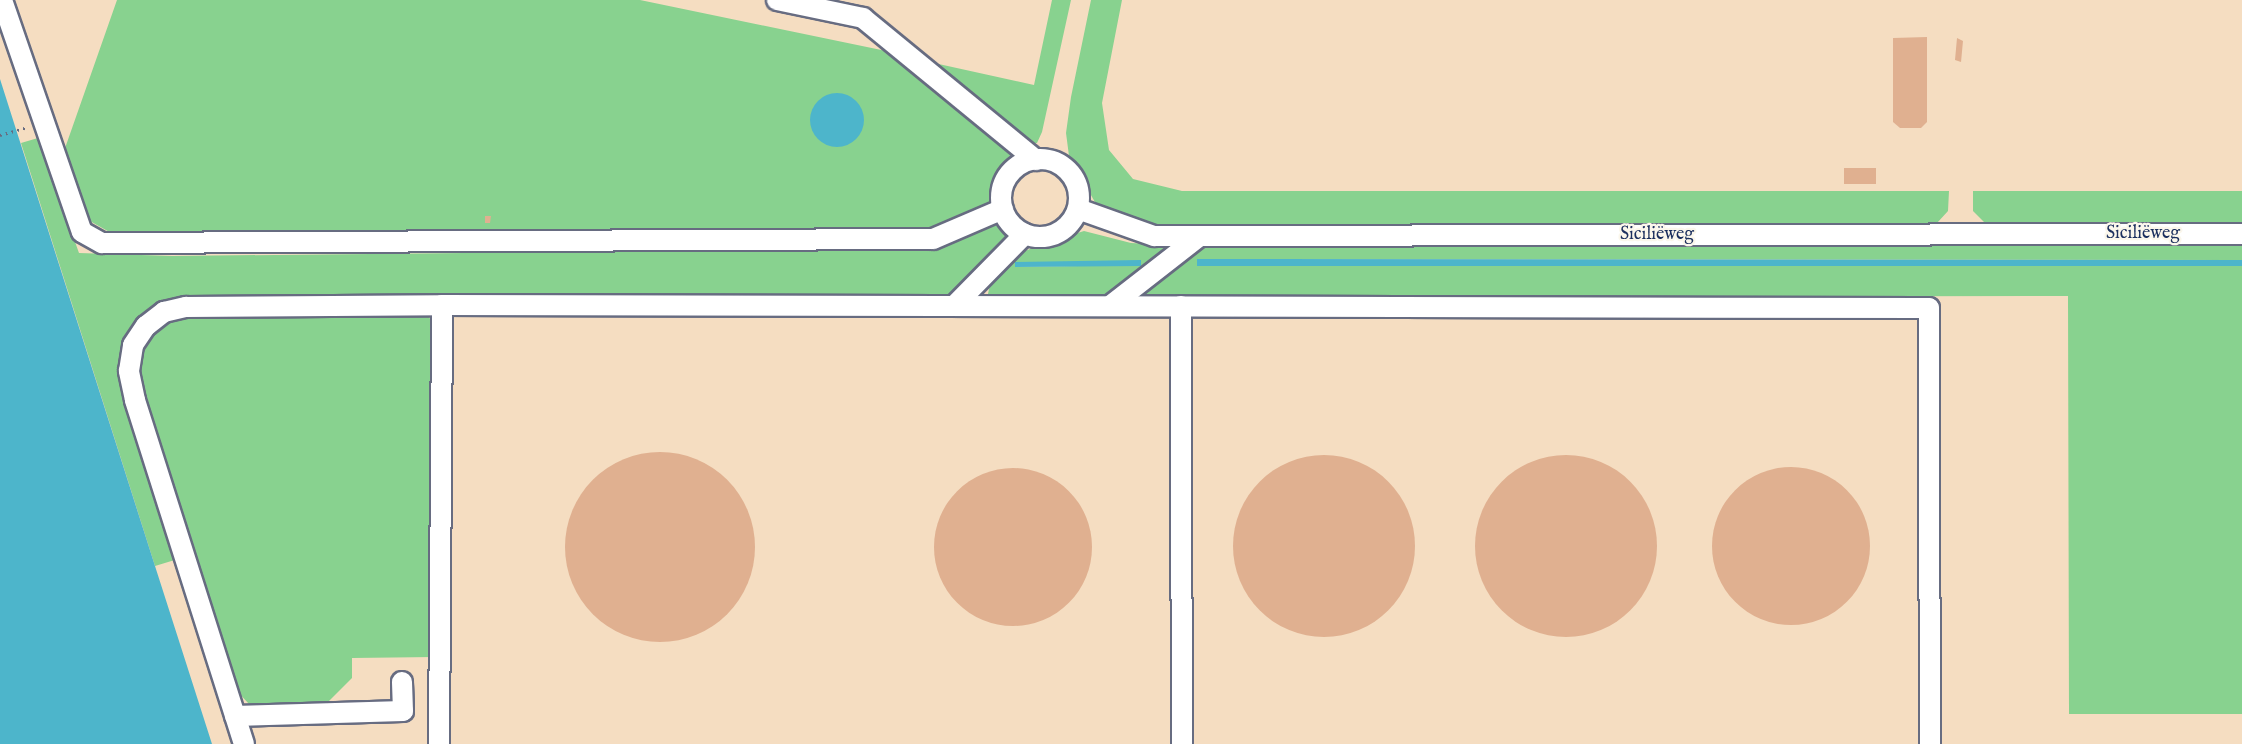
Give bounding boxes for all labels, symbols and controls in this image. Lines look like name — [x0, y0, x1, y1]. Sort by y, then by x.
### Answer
street label: Siciliëweg — [2106, 223, 2180, 245]
street label: Siciliëweg — [1620, 224, 1694, 246]

